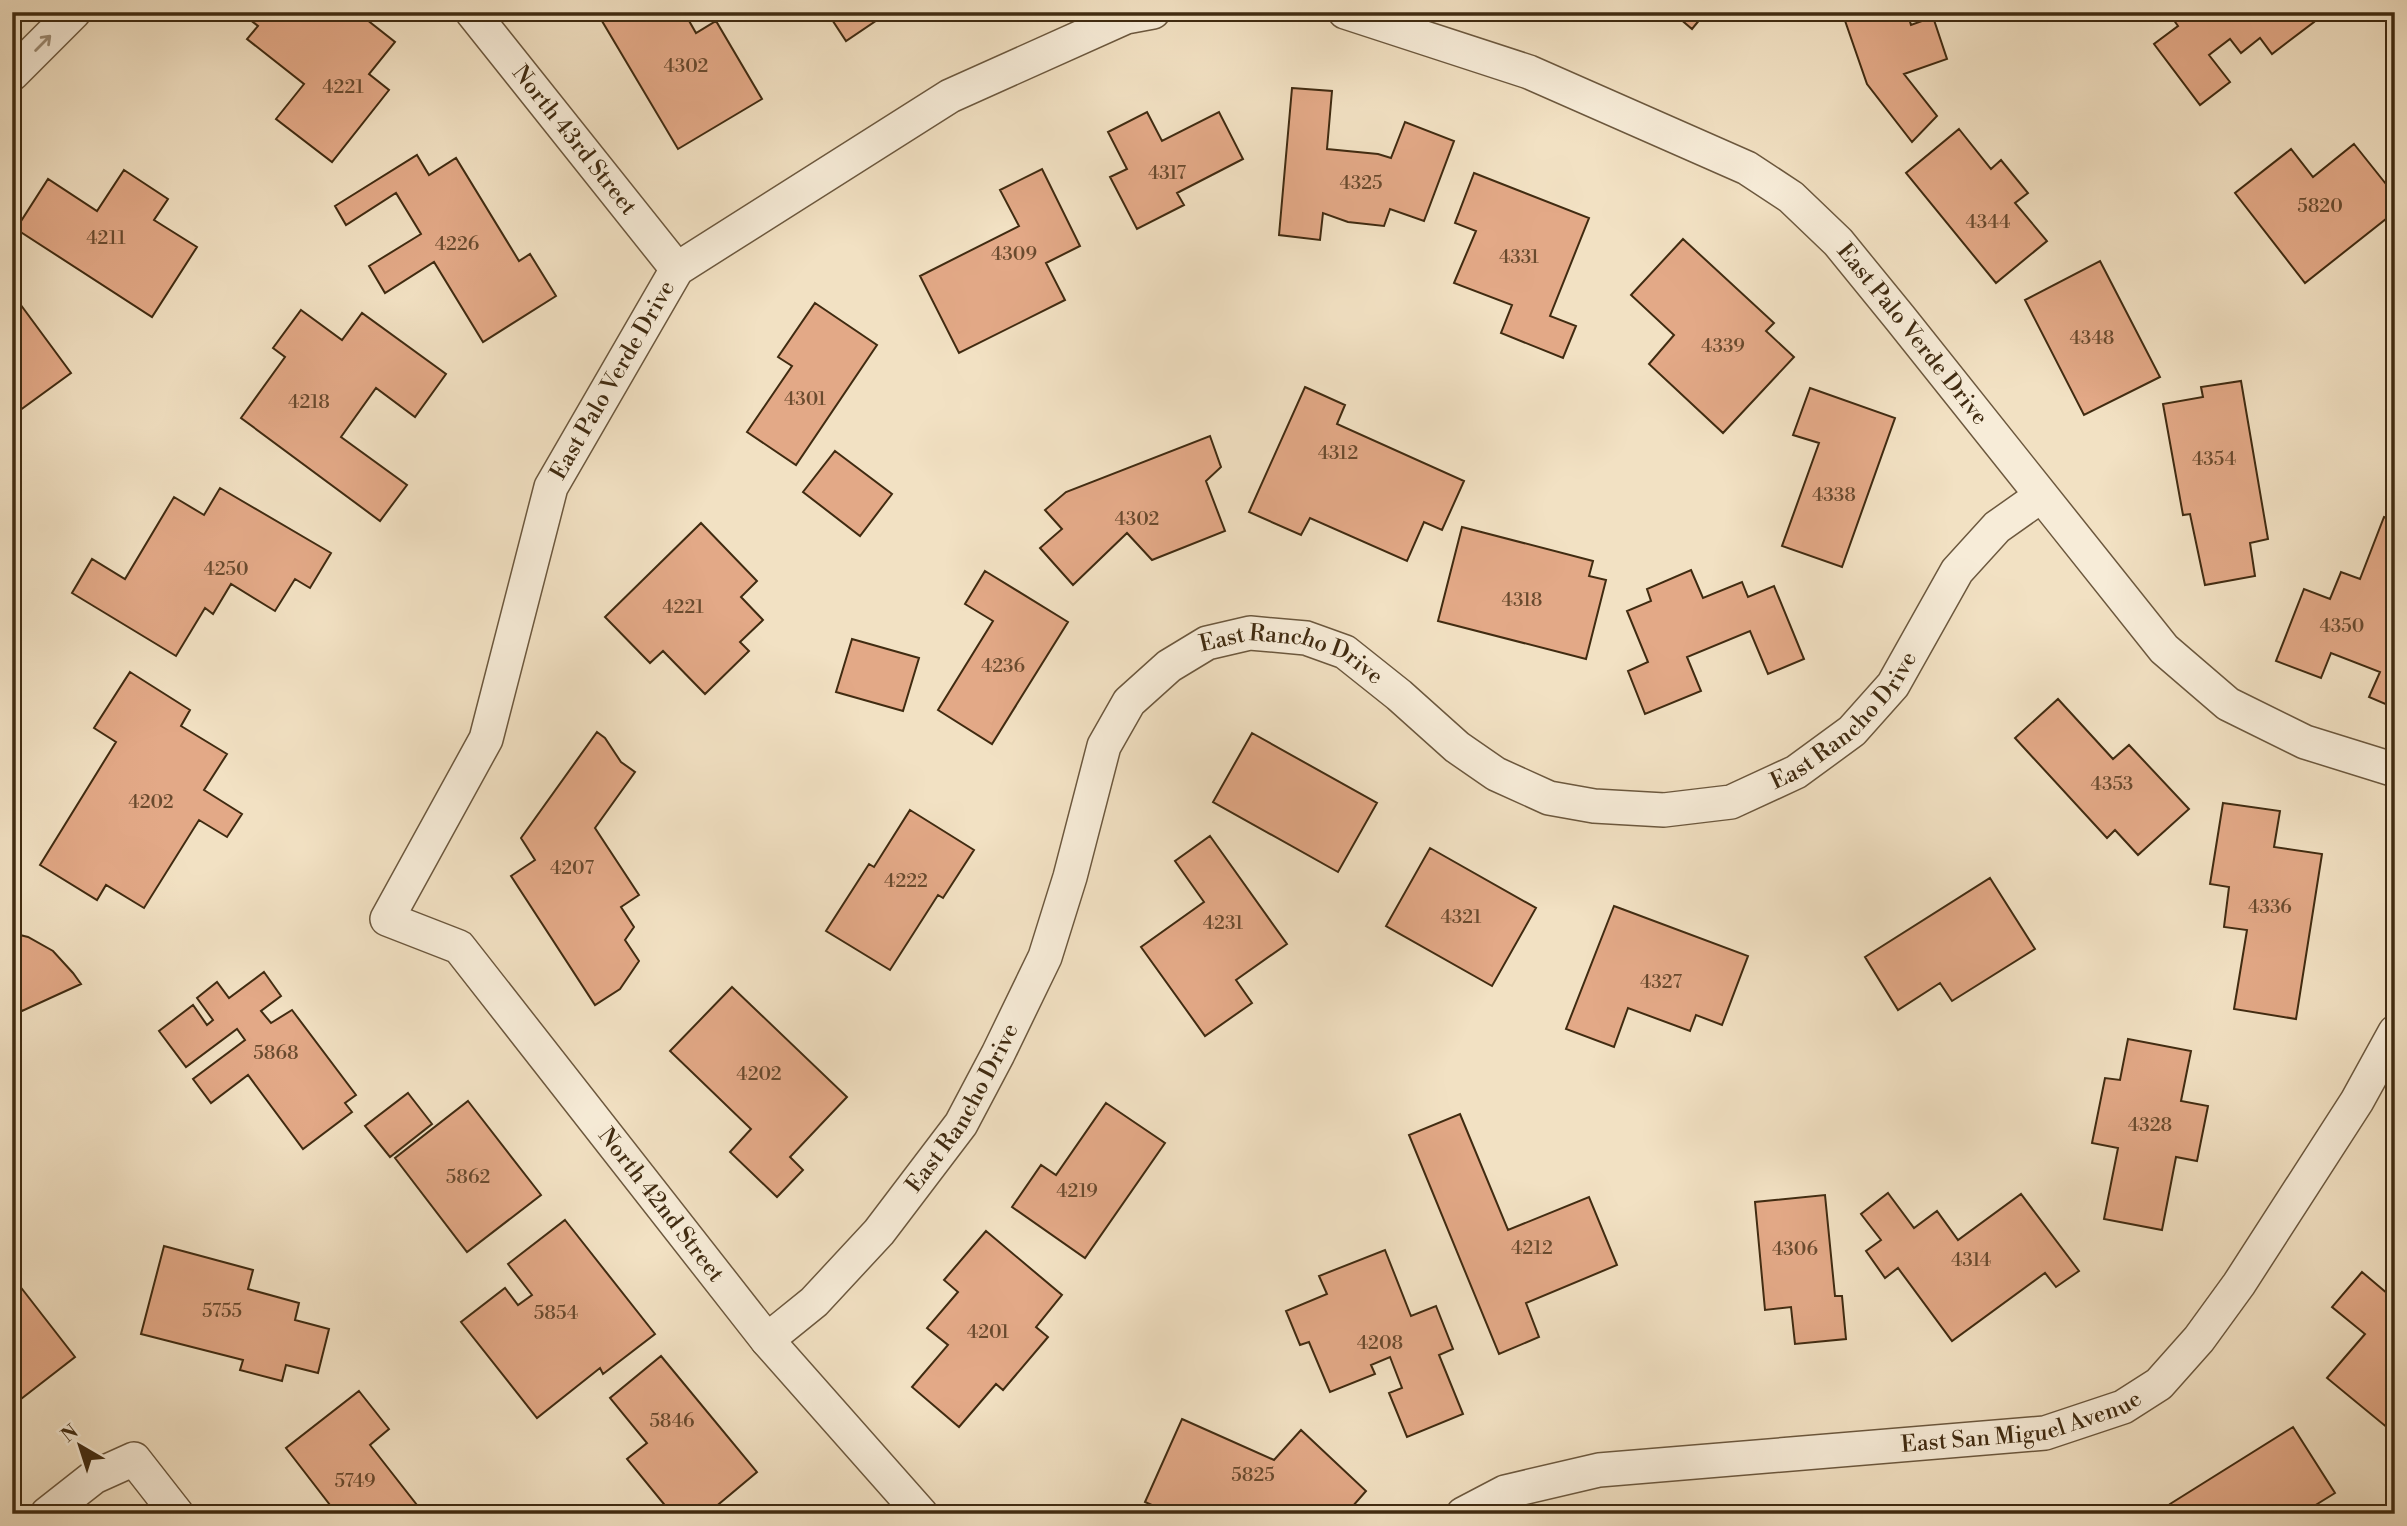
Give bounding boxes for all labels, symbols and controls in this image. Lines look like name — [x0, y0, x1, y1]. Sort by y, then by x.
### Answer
one-way arrow — [34, 35, 51, 52]
house number: 4302 — [664, 54, 708, 78]
street label: North 43rd Street — [506, 60, 643, 221]
house number: 4221 — [322, 75, 364, 99]
house number: 4317 — [1148, 161, 1186, 185]
house number: 4325 — [1339, 171, 1383, 195]
house number: 5820 — [2297, 194, 2343, 218]
house number: 4344 — [1965, 210, 2011, 234]
house number: 4211 — [86, 226, 126, 250]
house number: 4226 — [435, 232, 479, 256]
street label: East Palo Verde Drive — [1831, 238, 1994, 431]
house number: 4309 — [991, 242, 1037, 266]
house number: 4331 — [1499, 245, 1539, 269]
street label: East Palo Verde Drive — [544, 276, 681, 485]
house number: 4348 — [2069, 326, 2115, 350]
house number: 4339 — [1701, 334, 1745, 358]
house number: 4301 — [784, 387, 826, 411]
house number: 4218 — [288, 390, 330, 414]
house number: 4312 — [1318, 441, 1358, 465]
house number: 4354 — [2192, 447, 2236, 471]
house number: 4338 — [1812, 483, 1856, 507]
house number: 4302 — [1115, 507, 1159, 531]
house number: 4250 — [203, 557, 249, 581]
house number: 4318 — [1502, 588, 1542, 612]
house number: 4221 — [662, 595, 704, 619]
house number: 4350 — [2320, 614, 2364, 638]
street label: East Rancho Drive — [1197, 619, 1389, 691]
street label: East Rancho Drive — [1766, 647, 1923, 796]
house number: 4236 — [981, 654, 1025, 678]
house number: 4353 — [2091, 772, 2133, 796]
house number: 4202 — [128, 790, 174, 814]
house number: 4207 — [550, 856, 594, 880]
house number: 4222 — [884, 869, 928, 893]
house number: 4336 — [2248, 895, 2292, 919]
house number: 4321 — [1440, 905, 1482, 929]
house number: 4231 — [1203, 911, 1243, 935]
house number: 4327 — [1640, 970, 1682, 994]
street label: East Rancho Drive — [900, 1019, 1025, 1198]
house number: 5868 — [253, 1041, 299, 1065]
house number: 4202 — [736, 1062, 782, 1086]
house number: 4328 — [2128, 1113, 2172, 1137]
street label: North 42nd Street — [592, 1122, 730, 1288]
house number: 5862 — [446, 1165, 490, 1189]
house number: 4219 — [1056, 1179, 1098, 1203]
house number: 4212 — [1511, 1236, 1553, 1260]
house number: 4306 — [1772, 1237, 1818, 1261]
house number: 4314 — [1951, 1248, 1991, 1272]
house number: 5755 — [202, 1299, 242, 1323]
house number: 5854 — [534, 1301, 578, 1325]
house number: 4201 — [967, 1320, 1009, 1344]
house number: 4208 — [1357, 1331, 1403, 1355]
street label: East San Miguel Avenue — [1900, 1385, 2147, 1459]
house number: 5846 — [649, 1409, 695, 1433]
north arrow — [46, 1410, 116, 1480]
text: N — [57, 1420, 83, 1448]
house number: 5825 — [1231, 1463, 1275, 1487]
house number: 5749 — [334, 1469, 376, 1493]

